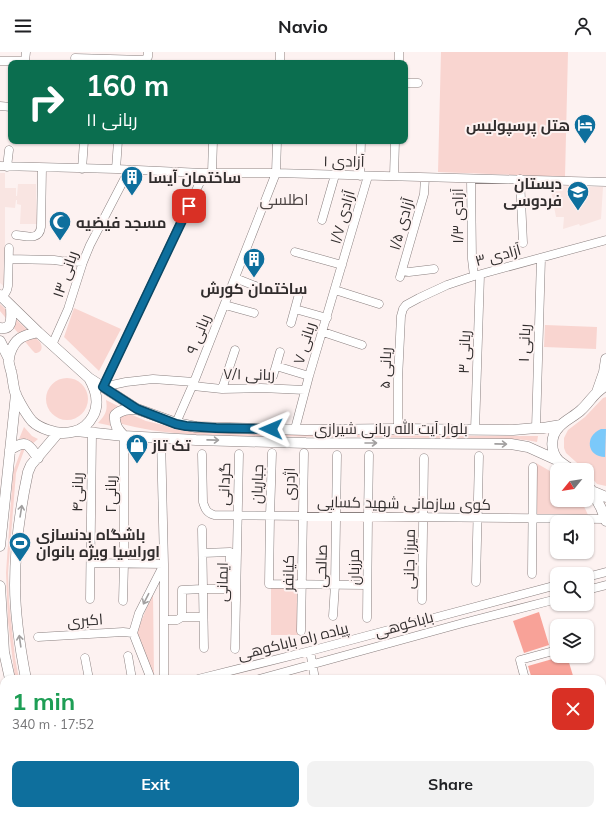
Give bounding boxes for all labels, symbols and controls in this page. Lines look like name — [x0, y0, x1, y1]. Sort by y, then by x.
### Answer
icon: menu — [12, 15, 34, 37]
text: Navio — [278, 15, 328, 38]
icon: person — [572, 15, 594, 37]
text: 160 m — [86, 68, 169, 103]
icon: right — [20, 76, 72, 128]
text: ربانی ۱۱ — [86, 108, 137, 131]
hotel icon: هتل پرسپولیس — [572, 112, 598, 145]
place label: هتل پرسپولیس — [466, 116, 570, 137]
street label: آزادی ۱ — [323, 151, 365, 172]
building icon: ساختمان آیسا — [119, 164, 145, 197]
place label: ساختمان آیسا — [148, 168, 241, 187]
place label: دبستان فردوسی — [503, 174, 562, 210]
school or university icon: دبستان فردوسی — [565, 179, 591, 212]
street label: آزادی ۱/۷ — [325, 188, 360, 246]
street label: آزادی ۱/۳ — [448, 188, 468, 244]
pin — [172, 189, 206, 223]
district label: اطلسی — [259, 189, 309, 210]
icon: arrive — [178, 195, 200, 217]
street label: آزادی ۱/۵ — [384, 196, 419, 253]
mosque icon: مسجد فیضیه — [47, 209, 73, 242]
place label: مسجد فیضیه — [76, 213, 166, 232]
street label: ۳ آزادی — [473, 240, 523, 271]
building icon: ساختمان کورش — [241, 246, 267, 279]
street label: ربانی ۱۳ — [48, 248, 83, 300]
place label: ساختمان کورش — [200, 279, 308, 298]
street label: ربانی ۹ — [182, 311, 215, 357]
street label: ربانی ۷ — [289, 320, 320, 367]
street label: ربانی ۱ — [514, 324, 535, 362]
street label: ربانی ۳ — [454, 330, 475, 374]
street label: ربانی ۵ — [375, 347, 396, 389]
street label: ربانی ۷/۱ — [223, 364, 275, 385]
position arrow — [250, 408, 292, 450]
street label: بلوار آیت الله ربانی شیرازی — [314, 419, 468, 439]
shop icon: تک تاز — [124, 432, 150, 465]
place label: تک تاز — [151, 436, 191, 455]
one-way arrow — [206, 437, 219, 444]
one-way arrow — [364, 439, 377, 447]
one-way arrow — [494, 440, 507, 448]
street label: گردانی — [214, 462, 235, 506]
north arrow — [550, 463, 594, 507]
map controls — [550, 463, 594, 663]
street label: جباریان — [247, 464, 268, 504]
street label: اژدری — [279, 468, 300, 500]
street label: ربانی۴ — [67, 472, 88, 512]
street label: ربانی۲ — [101, 475, 121, 513]
street label: کوی سازمانی شهید کسایی — [317, 492, 491, 515]
one-way arrow — [17, 505, 25, 518]
button: sound — [550, 515, 594, 559]
place label: باشگاه بدنسازی اوراسیا ویژه بانوان — [36, 525, 160, 561]
street label: میرزا جانی — [399, 529, 420, 589]
sports icon: باشگاه بدنسازی اوراسیا ویژه بانوان — [7, 530, 33, 563]
street label: صالحی — [311, 544, 332, 588]
street label: مرزبان — [344, 549, 364, 585]
street label: کیانفر — [278, 555, 298, 592]
street label: ایمانی — [212, 562, 233, 602]
button: search — [550, 567, 594, 611]
one-way arrow — [142, 592, 149, 604]
street label: باباکوهی — [373, 607, 436, 642]
street label: اکبری — [66, 609, 104, 632]
street label: پیاده راه باباکوهی — [236, 618, 351, 665]
button: layers — [550, 619, 594, 663]
one-way arrow — [16, 634, 24, 647]
text: 1 min — [12, 686, 75, 716]
button: close — [552, 688, 594, 730]
text: 340 m · 17:52 — [12, 716, 94, 732]
button: Exit — [12, 761, 299, 807]
button: Share — [307, 761, 594, 807]

